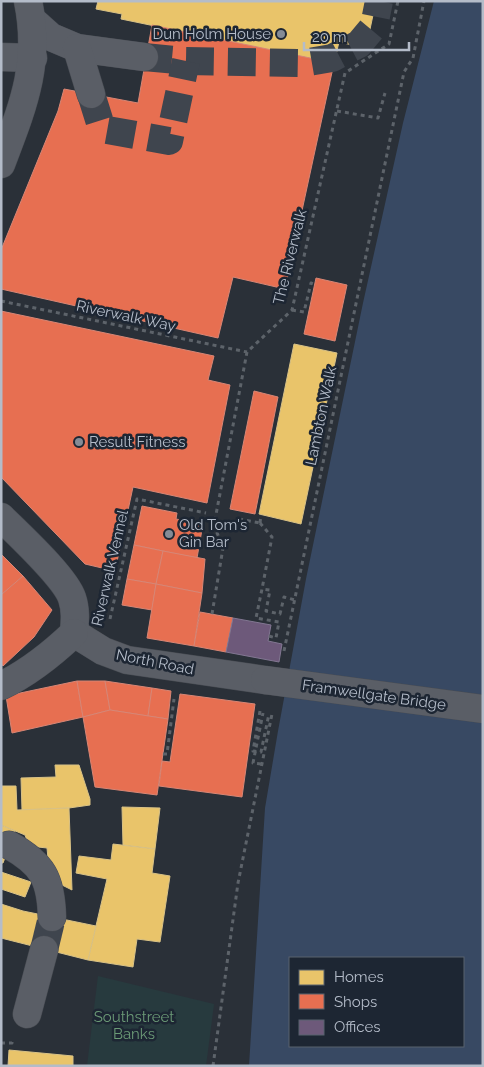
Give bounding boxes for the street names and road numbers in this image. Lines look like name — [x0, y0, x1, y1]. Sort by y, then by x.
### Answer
street label: The Riverwalk — [269, 207, 311, 306]
street label: Riverwalk Way — [75, 297, 177, 335]
street label: Lambton Walk — [302, 365, 340, 467]
street label: Riverwalk Vennel — [88, 507, 132, 628]
street label: North Road — [114, 646, 196, 678]
street label: Framwellgate Bridge — [301, 676, 447, 714]

